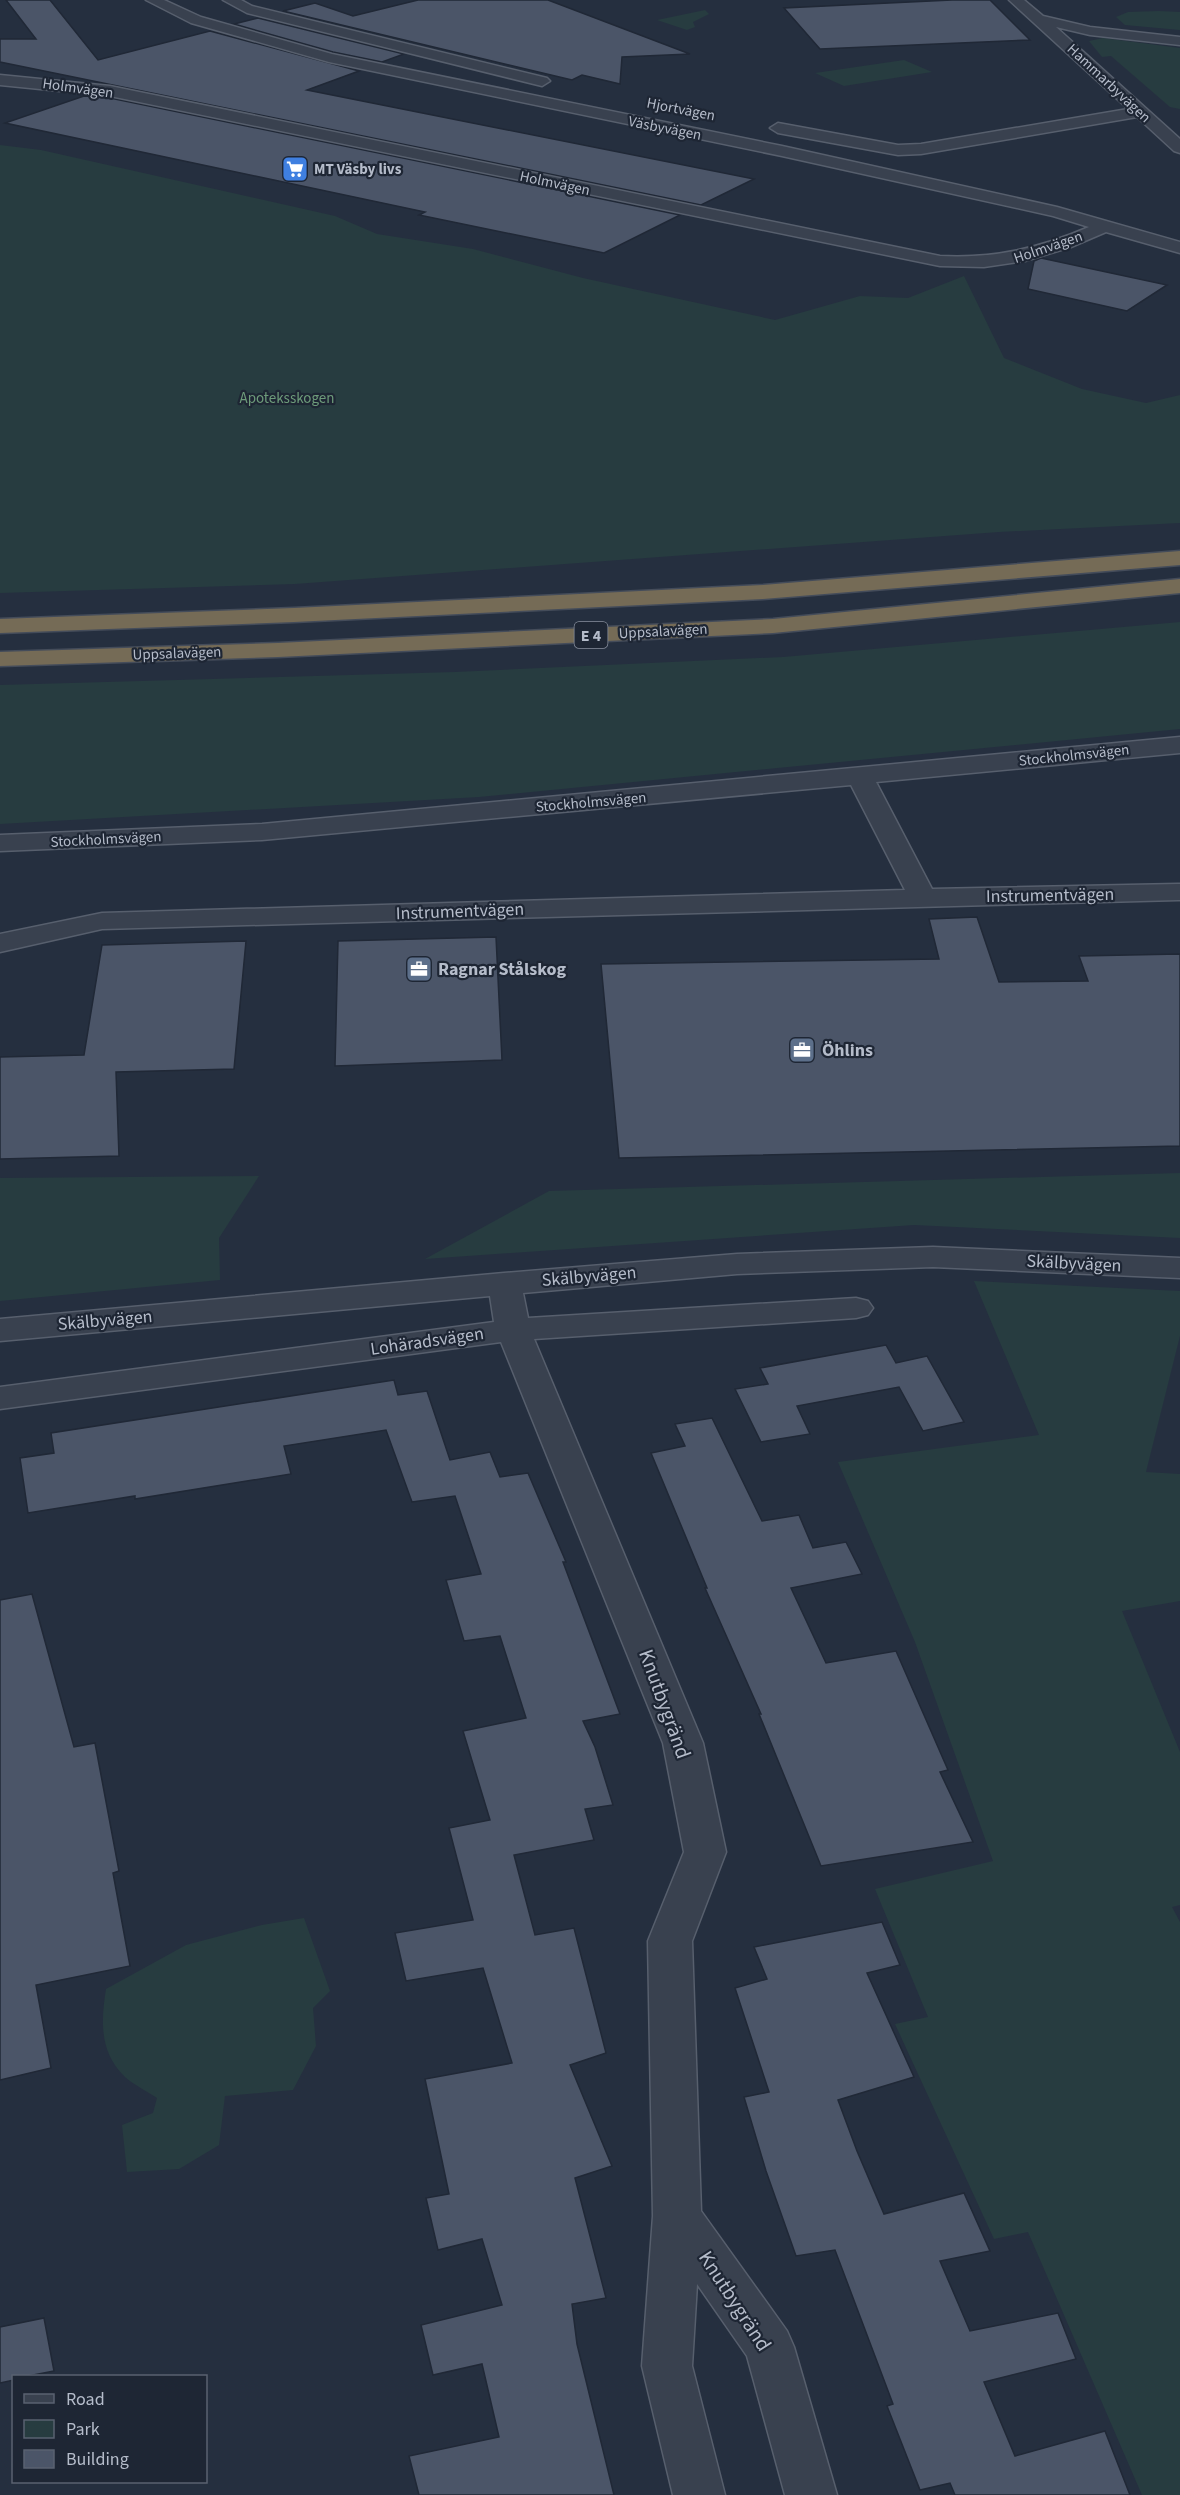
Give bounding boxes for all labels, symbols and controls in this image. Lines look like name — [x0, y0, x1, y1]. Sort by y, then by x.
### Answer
street label: Hammarbyvägen — [1062, 39, 1155, 128]
street label: Holmvägen — [41, 73, 115, 104]
street label: Hjortvägen — [645, 93, 717, 126]
street label: Väsbyvägen — [627, 111, 703, 146]
supermarket icon: MT Väsby livs — [280, 154, 310, 184]
place label: MT Väsby livs — [314, 159, 402, 180]
street label: Holmvägen — [518, 166, 592, 201]
street label: Holmvägen — [1011, 226, 1085, 269]
park label: Apoteksskogen — [240, 388, 334, 409]
street label: Uppsalavägen — [618, 619, 708, 644]
road number: E 4 — [574, 622, 608, 648]
street label: Uppsalavägen — [132, 641, 222, 666]
street label: Stockholmsvägen — [1018, 739, 1130, 772]
street label: Stockholmsvägen — [535, 787, 647, 818]
street label: Stockholmsvägen — [50, 826, 162, 853]
street label: Instrumentvägen — [986, 882, 1114, 909]
street label: Instrumentvägen — [395, 897, 525, 926]
office icon: Ragnar Stålskog — [404, 954, 434, 984]
place label: Ragnar Stålskog — [438, 957, 567, 982]
office icon: Öhlins — [787, 1035, 817, 1065]
place label: Öhlins — [822, 1038, 873, 1063]
street label: Skälbyvägen — [1026, 1249, 1122, 1278]
street label: Skälbyvägen — [541, 1260, 637, 1293]
street label: Skälbyvägen — [57, 1304, 153, 1337]
street label: Lohäradsvägen — [369, 1321, 485, 1362]
street label: Knutbygränd — [631, 1645, 699, 1763]
street label: Knutbygränd — [691, 2245, 779, 2357]
legend — [12, 2375, 207, 2483]
text: Road — [66, 2387, 105, 2412]
text: Park — [66, 2417, 100, 2442]
text: Building — [66, 2447, 129, 2472]

